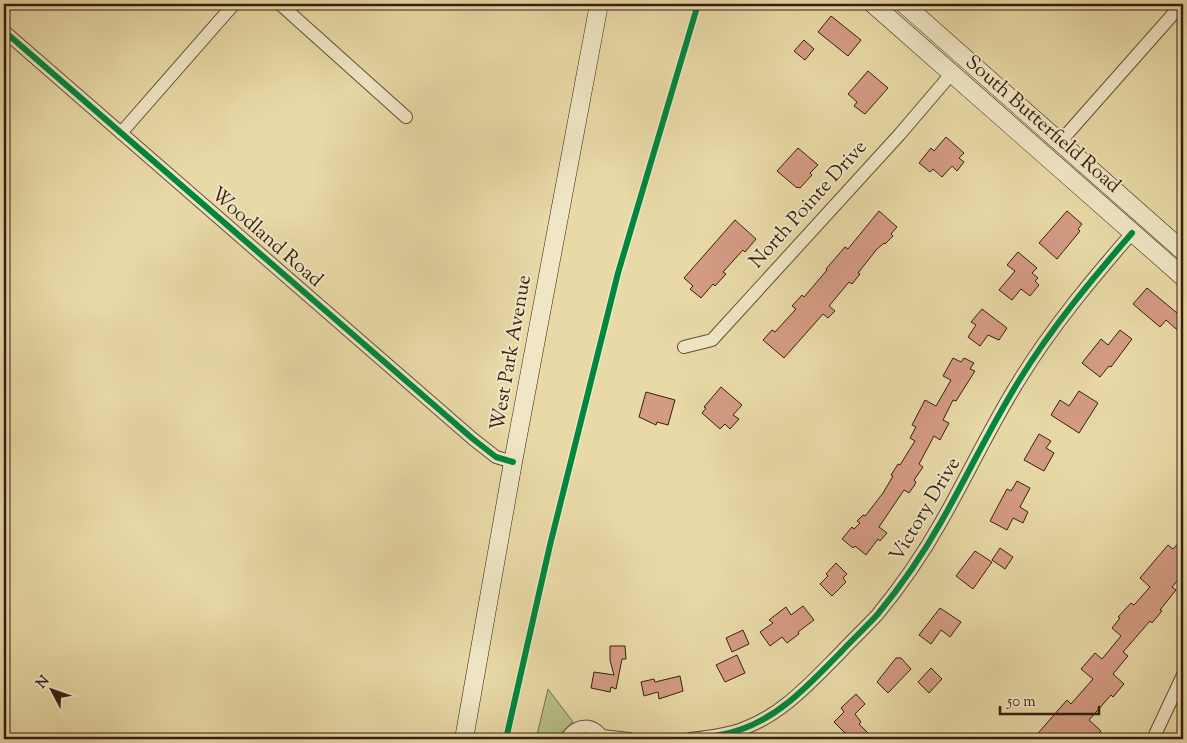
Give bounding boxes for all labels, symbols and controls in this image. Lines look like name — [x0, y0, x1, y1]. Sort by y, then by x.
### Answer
street label: South Butterfield Road — [958, 49, 1126, 201]
street label: North Pointe Drive — [743, 134, 875, 276]
street label: Woodland Road — [204, 181, 328, 295]
street label: West Park Avenue — [484, 273, 540, 433]
street label: Victory Drive — [883, 452, 969, 568]
north arrow — [28, 666, 78, 716]
text: N — [32, 672, 55, 694]
scale bar — [1000, 683, 1098, 715]
text: 50 m — [1006, 692, 1036, 713]

